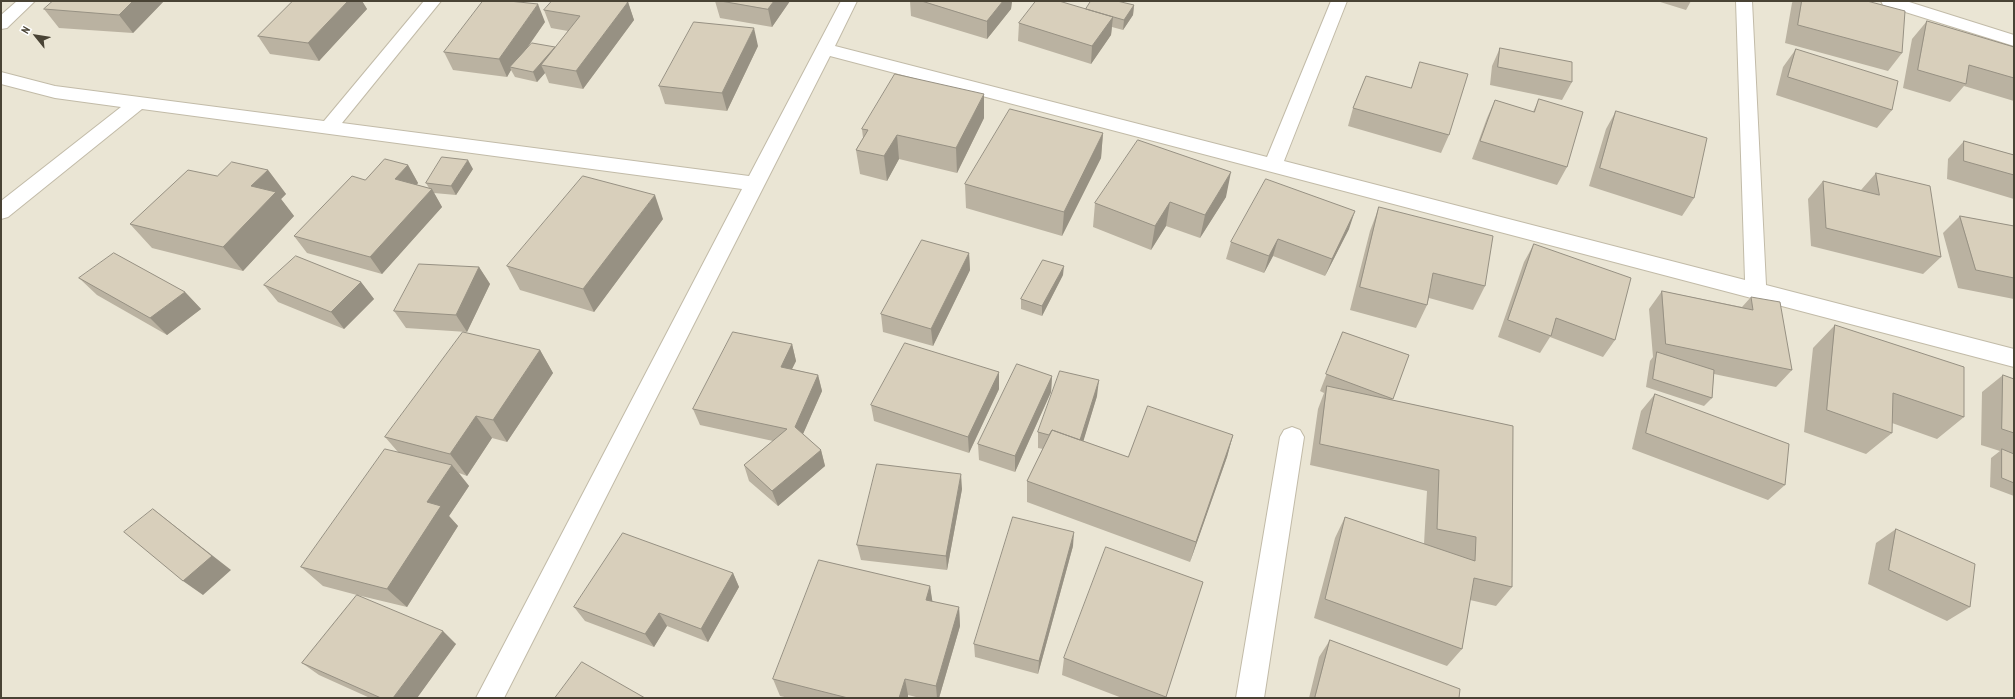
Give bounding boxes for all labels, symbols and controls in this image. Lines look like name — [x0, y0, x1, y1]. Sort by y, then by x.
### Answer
north arrow — [16, 16, 56, 56]
text: N — [18, 24, 33, 36]

